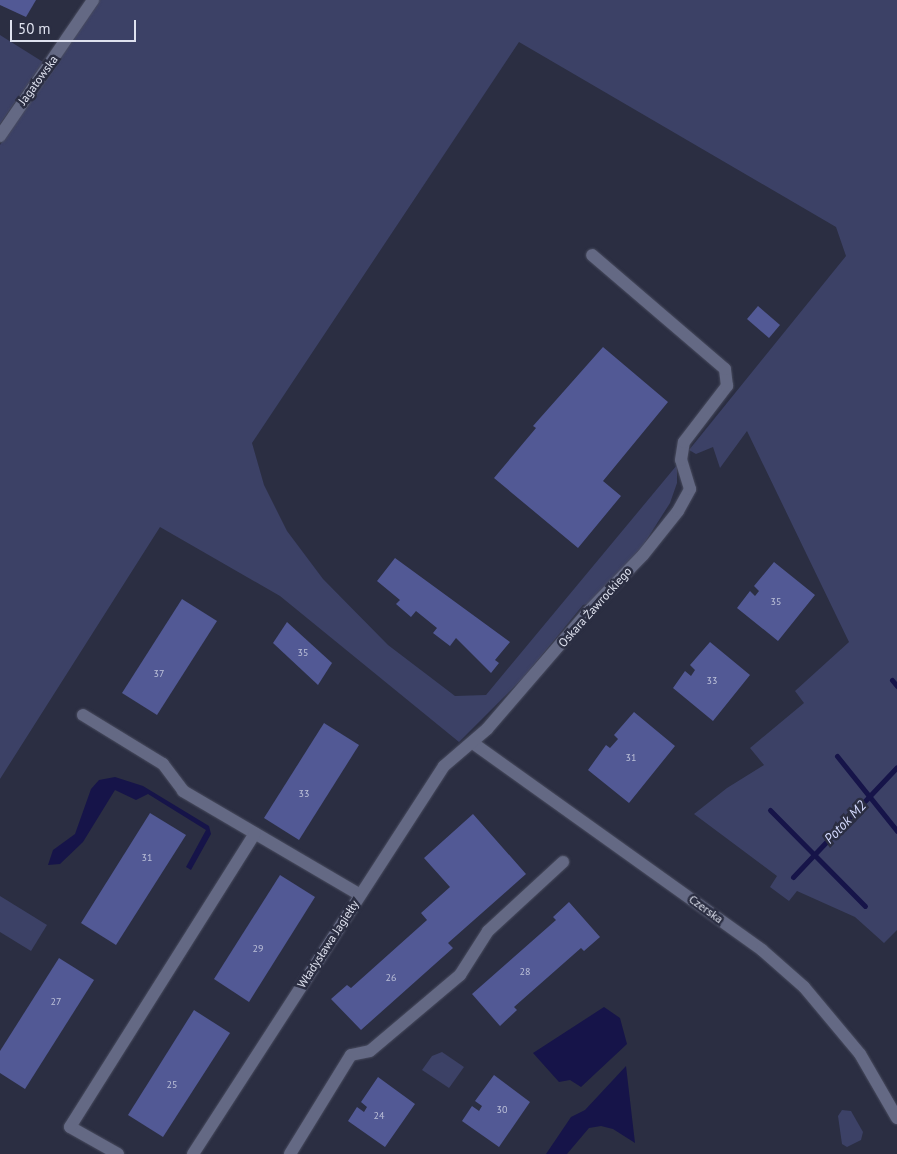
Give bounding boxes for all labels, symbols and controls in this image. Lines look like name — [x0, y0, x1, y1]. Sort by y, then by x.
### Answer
scale bar — [12, 10, 139, 42]
text: 50 m — [18, 19, 51, 38]
street label: Jagatowska — [15, 52, 61, 108]
street label: Oskara Żawrockiego — [555, 564, 635, 650]
house number: 35 — [771, 596, 781, 608]
house number: 35 — [298, 647, 308, 659]
house number: 37 — [154, 668, 164, 680]
house number: 33 — [707, 675, 717, 687]
house number: 31 — [626, 752, 636, 764]
house number: 33 — [299, 788, 309, 800]
water label: Potok M2 — [820, 797, 870, 847]
house number: 31 — [142, 852, 152, 864]
street label: Czerska — [686, 892, 726, 926]
street label: Władysława Jagiełły — [294, 897, 362, 991]
house number: 29 — [253, 943, 263, 955]
house number: 28 — [520, 966, 530, 978]
house number: 26 — [386, 972, 396, 984]
house number: 27 — [51, 996, 61, 1008]
house number: 25 — [167, 1079, 177, 1091]
house number: 30 — [497, 1104, 507, 1116]
house number: 24 — [374, 1110, 384, 1122]

